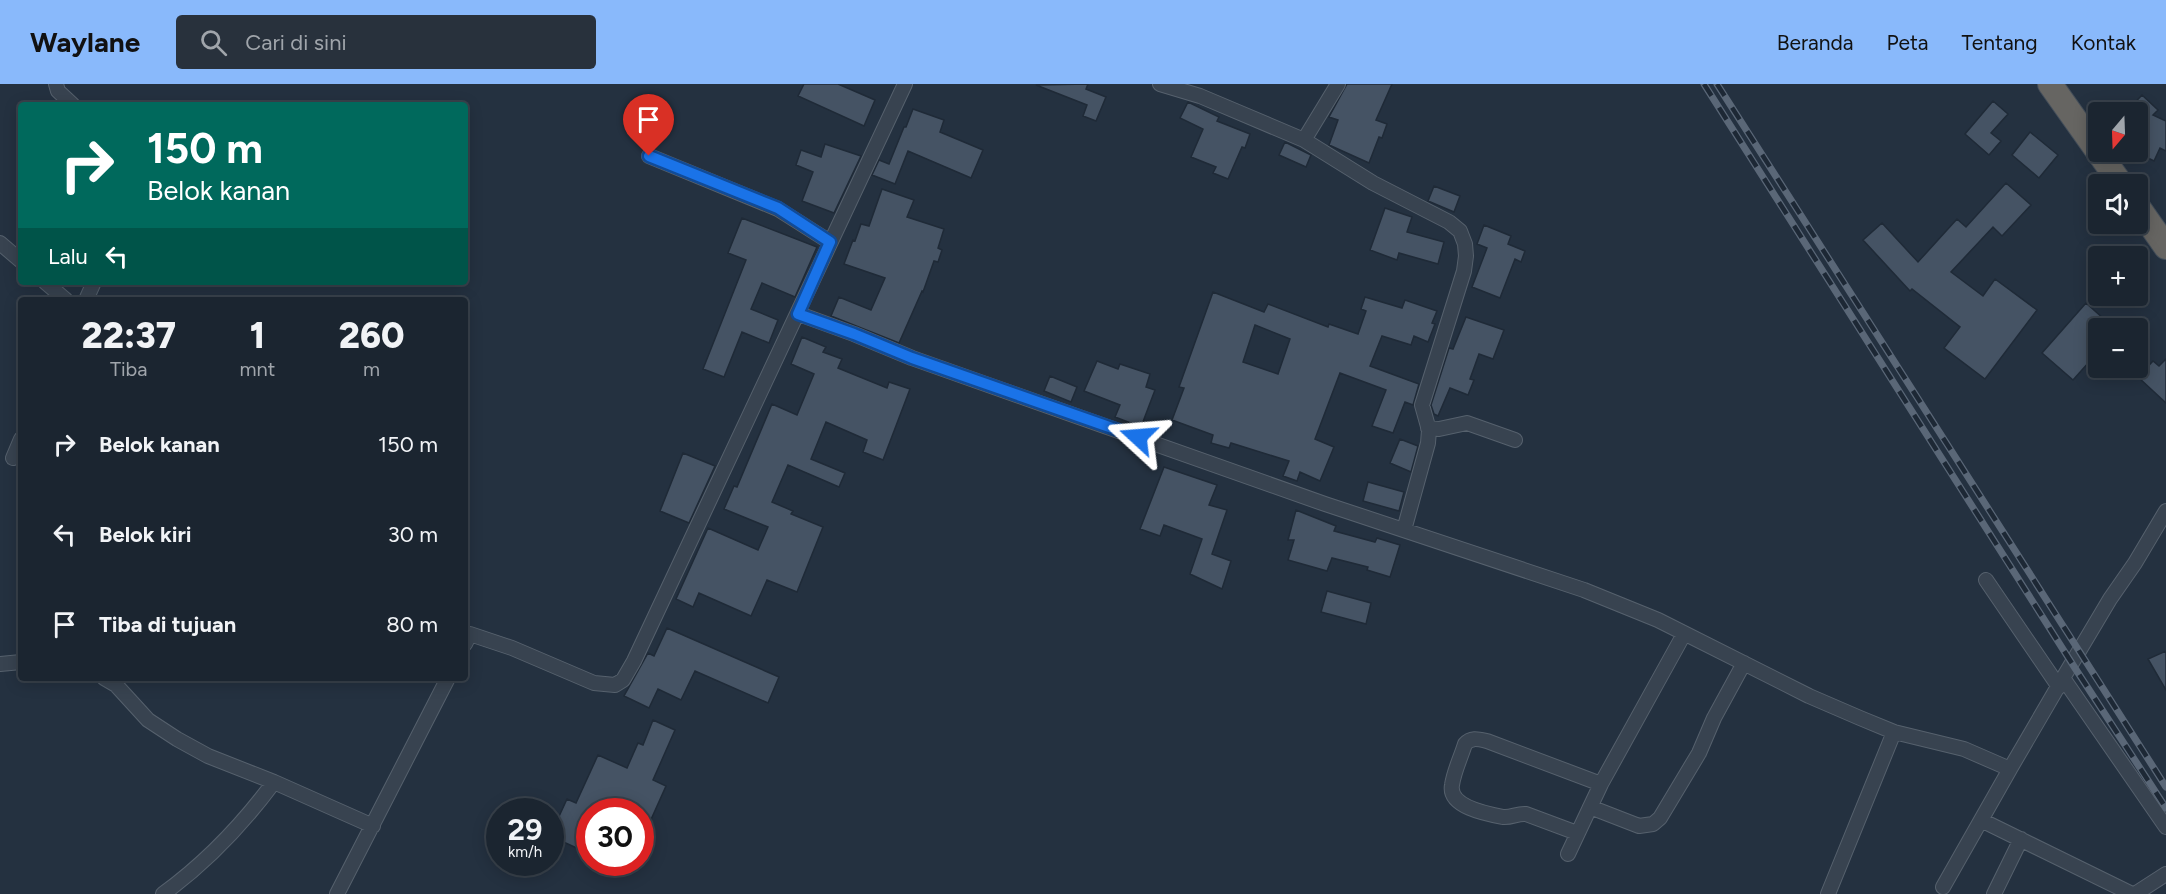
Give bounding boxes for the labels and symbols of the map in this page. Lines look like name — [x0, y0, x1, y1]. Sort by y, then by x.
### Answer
pin — [623, 94, 674, 156]
north arrow — [2088, 102, 2148, 162]
position arrow — [1106, 405, 1170, 469]
speed limit sign: 30 — [576, 798, 654, 876]

